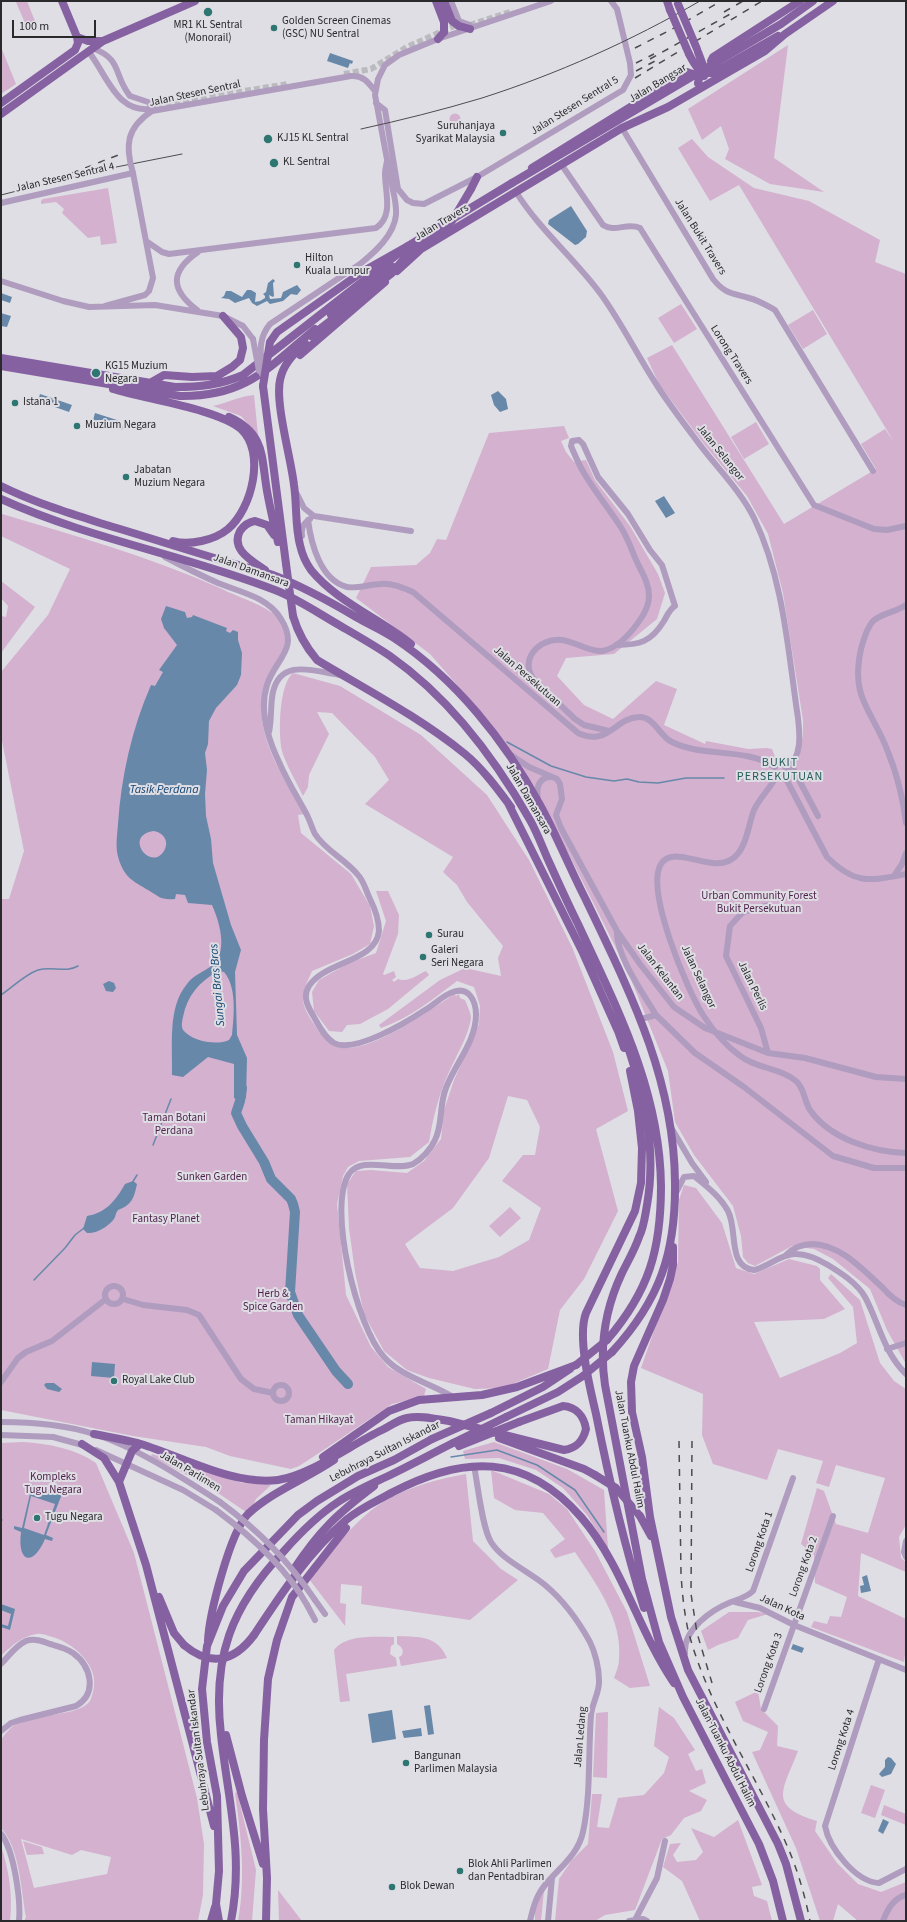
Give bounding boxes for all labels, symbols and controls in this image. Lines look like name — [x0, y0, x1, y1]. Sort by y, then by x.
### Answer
marker: MR1 KL Sentral (Monorail) — [202, 6, 214, 18]
scale bar — [14, 12, 98, 38]
place label: Golden Screen Cinemas (GSC) NU Sentral — [282, 15, 391, 41]
text: 100 m — [19, 18, 49, 35]
place label: MR1 KL Sentral (Monorail) — [174, 19, 242, 45]
marker: Golden Screen Cinemas (GSC) NU Sentral — [269, 23, 279, 33]
street label: Jalan Bangsar — [627, 62, 689, 106]
street label: Jalan Stesen Sentral 5 — [529, 74, 621, 138]
street label: Jalan Stesen Sentral — [148, 78, 242, 110]
place label: Suruhanjaya Syarikat Malaysia — [416, 120, 495, 146]
marker: Suruhanjaya Syarikat Malaysia — [498, 128, 508, 138]
place label: KJ15 KL Sentral — [277, 132, 349, 146]
marker: KJ15 KL Sentral — [262, 133, 274, 145]
place label: KL Sentral — [283, 156, 330, 170]
marker: KL Sentral — [268, 157, 280, 169]
street label: Jalan Stesen Sentral 4 — [14, 160, 116, 196]
street label: Jalan Bukit Travers — [671, 196, 729, 278]
street label: Jalan Travers — [413, 202, 471, 244]
place label: Hilton Kuala Lumpur — [305, 252, 370, 278]
marker: Hilton Kuala Lumpur — [292, 260, 302, 270]
street label: Lorong Travers — [707, 323, 755, 387]
place label: KG15 Muzium Negara — [105, 360, 168, 386]
marker: KG15 Muzium Negara — [90, 367, 102, 379]
place label: Istana 1 — [23, 396, 59, 410]
marker: Istana 1 — [10, 398, 20, 408]
place label: Muzium Negara — [85, 419, 156, 433]
marker: Muzium Negara — [72, 421, 82, 431]
street label: Jalan Selangor — [693, 422, 747, 484]
place label: Jabatan Muzium Negara — [134, 464, 205, 490]
marker: Jabatan Muzium Negara — [121, 472, 131, 482]
street label: Jalan Damansara — [211, 551, 291, 591]
street label: Jalan Persekutuan — [491, 644, 563, 710]
district label: BUKIT PERSEKUTUAN — [737, 756, 823, 784]
street label: Jalan Damansara — [502, 761, 554, 837]
water label: Tasik Perdana — [129, 783, 199, 797]
park label: Urban Community Forest Bukit Persekutuan — [701, 890, 817, 916]
place label: Surau — [437, 928, 464, 942]
marker: Surau — [424, 930, 434, 940]
street label: Jalan Kelantan — [634, 941, 686, 1003]
water label: Sungai Bras Bras — [207, 943, 229, 1027]
street label: Jalan Selangor — [678, 943, 718, 1011]
place label: Galeri Seri Negara — [431, 944, 484, 970]
marker: Galeri Seri Negara — [418, 952, 428, 962]
street label: Jalan Perlis — [735, 959, 769, 1013]
park label: Taman Botani Perdana — [142, 1112, 206, 1138]
park label: Sunken Garden — [177, 1171, 247, 1185]
park label: Fantasy Planet — [132, 1213, 200, 1227]
park label: Herb & Spice Garden — [243, 1288, 303, 1314]
place label: Royal Lake Club — [122, 1374, 194, 1388]
marker: Royal Lake Club — [109, 1376, 119, 1386]
street label: Jalan Tuanku Abdul Halim — [611, 1389, 647, 1509]
park label: Taman Hikayat — [285, 1414, 353, 1428]
street label: Lebuhraya Sultan Iskandar — [328, 1418, 442, 1486]
street label: Jalan Parlimen — [157, 1449, 223, 1495]
park label: Kompleks Tugu Negara — [24, 1471, 82, 1497]
street label: Lorong Kota 1 — [743, 1510, 777, 1574]
place label: Tugu Negara — [45, 1511, 103, 1525]
marker: Tugu Negara — [32, 1513, 42, 1523]
street label: Lorong Kota 2 — [787, 1535, 821, 1599]
street label: Jalan Kota — [757, 1592, 807, 1624]
street label: Lorong Kota 3 — [752, 1631, 786, 1695]
street label: Lebuhraya Sultan Iskandar — [185, 1689, 213, 1811]
street label: Jalan Tuanku Abdul Halim — [692, 1696, 758, 1810]
street label: Jalan Ledang — [572, 1706, 590, 1768]
street label: Lorong Kota 4 — [826, 1708, 858, 1772]
place label: Bangunan Parlimen Malaysia — [414, 1750, 497, 1776]
marker: Bangunan Parlimen Malaysia — [401, 1758, 411, 1768]
place label: Blok Ahli Parlimen dan Pentadbiran — [468, 1858, 552, 1884]
marker: Blok Ahli Parlimen dan Pentadbiran — [455, 1866, 465, 1876]
place label: Blok Dewan — [400, 1880, 455, 1894]
marker: Blok Dewan — [387, 1882, 397, 1892]

